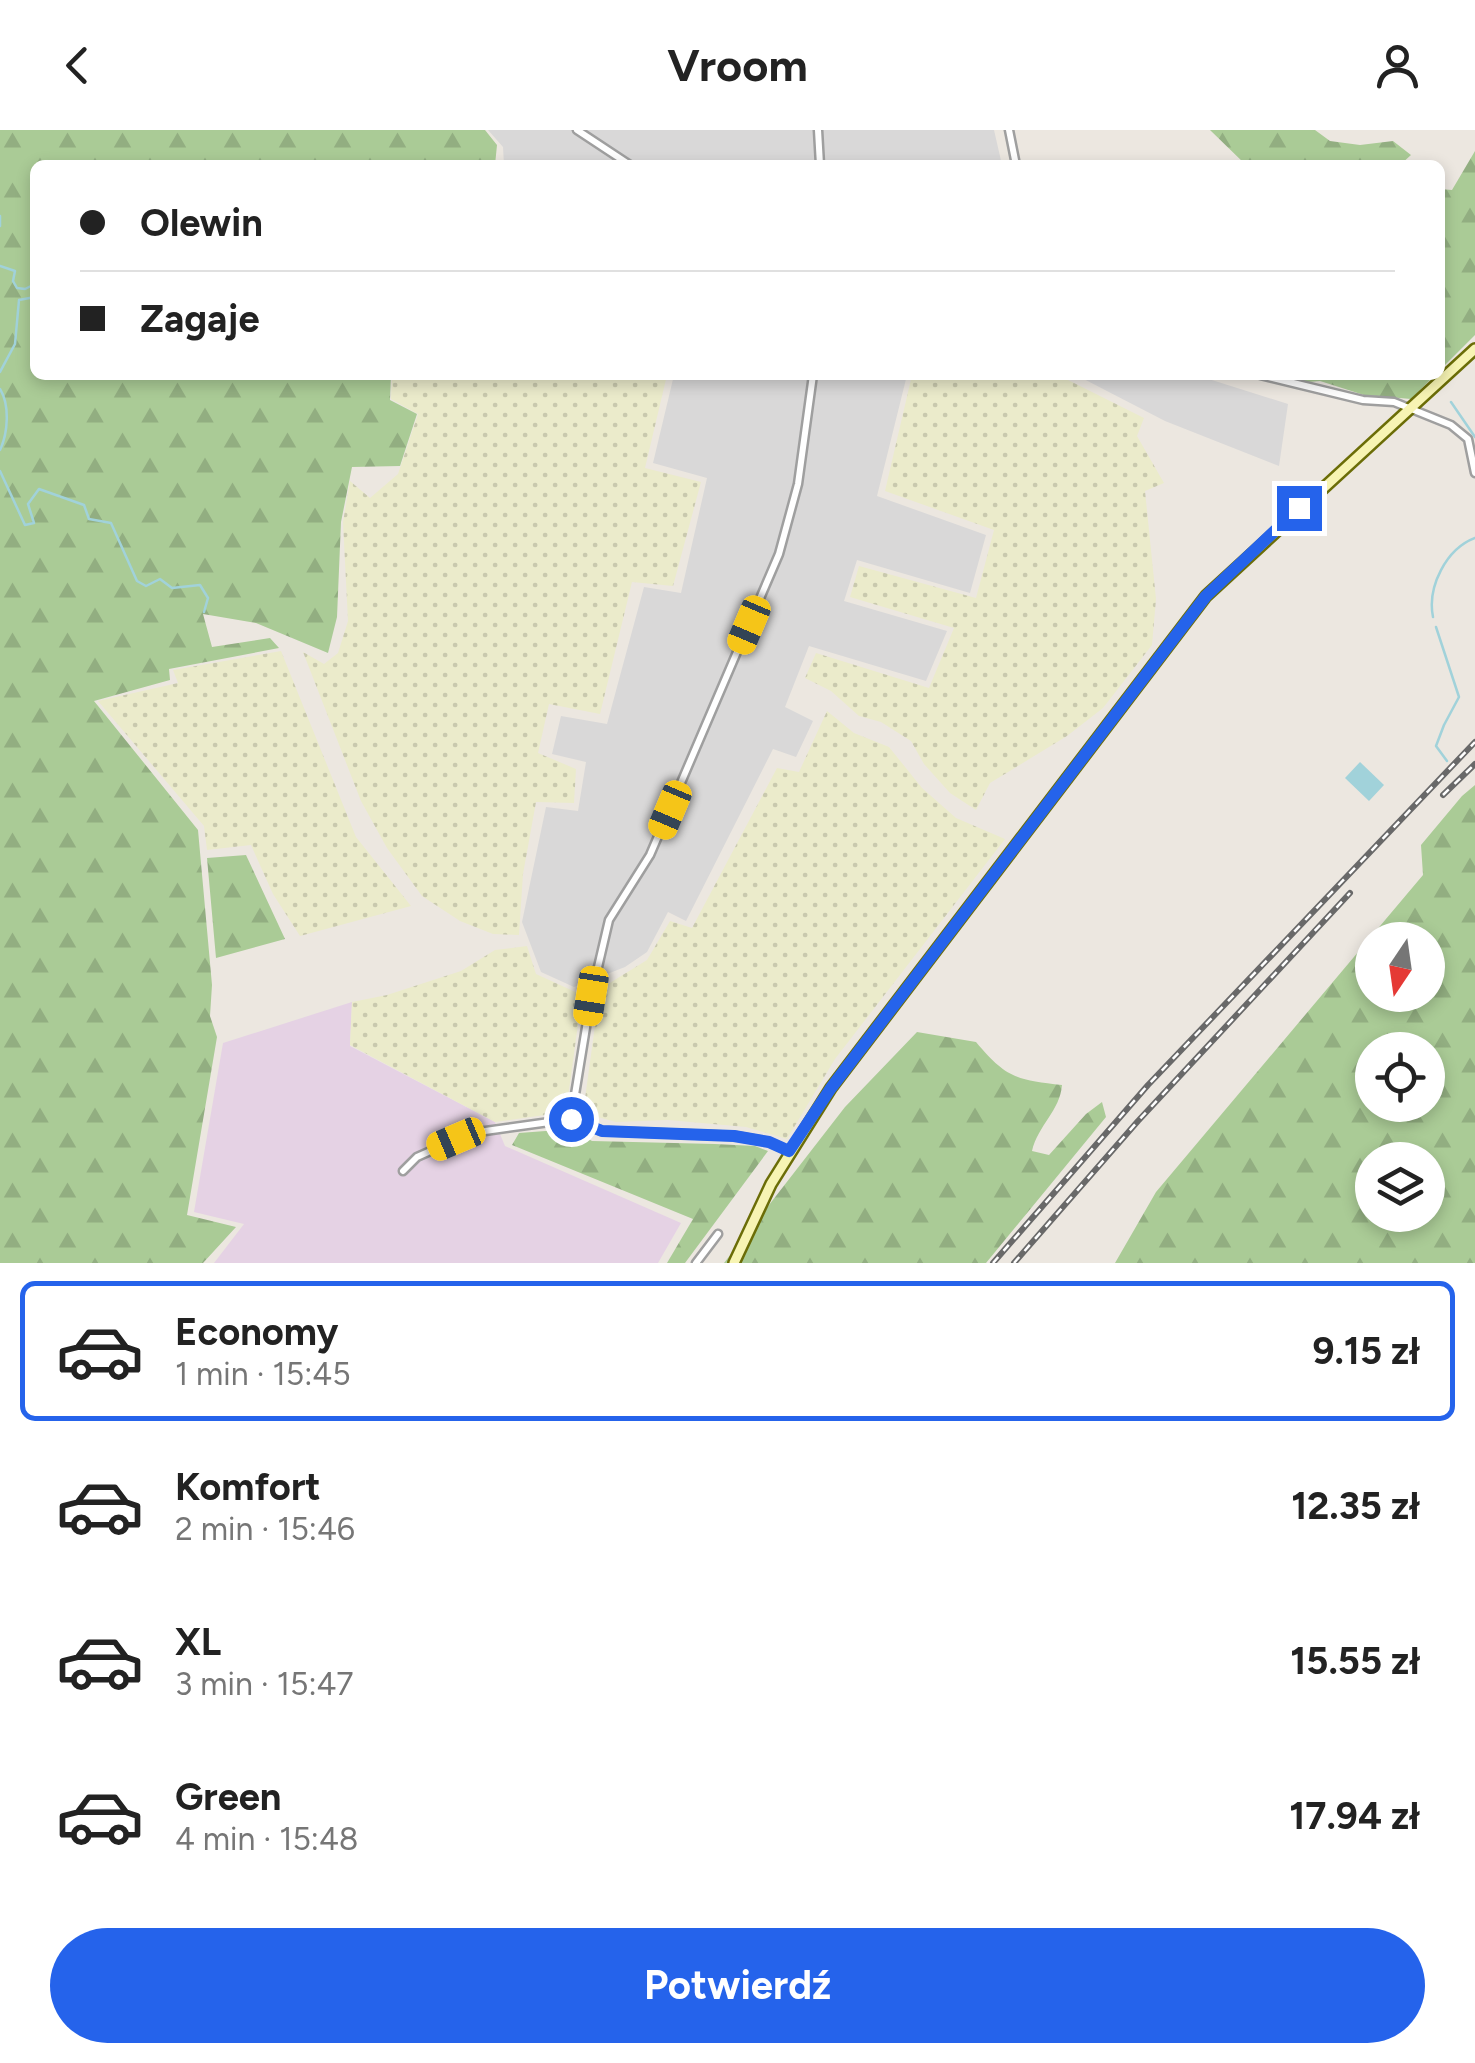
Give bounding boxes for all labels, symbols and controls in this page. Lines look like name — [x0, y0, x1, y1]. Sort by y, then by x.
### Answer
icon: back — [50, 38, 105, 93]
text: Vroom — [667, 38, 808, 92]
icon: person — [1370, 38, 1425, 93]
text: Olewin — [140, 200, 263, 246]
text: Zagaje — [140, 296, 259, 342]
route end — [1277, 486, 1322, 531]
car — [723, 592, 775, 658]
car — [644, 777, 696, 843]
north arrow — [1355, 922, 1445, 1012]
map controls — [1355, 922, 1445, 1232]
car — [571, 964, 611, 1028]
button: locate — [1355, 1032, 1445, 1122]
route start — [549, 1097, 594, 1142]
car — [423, 1113, 489, 1165]
button: layers — [1355, 1142, 1445, 1232]
icon: car — [55, 1306, 145, 1396]
text: Economy — [175, 1309, 338, 1355]
text: 9.15 zł — [1312, 1328, 1420, 1374]
text: 1 min · 15:45 — [175, 1355, 351, 1393]
icon: car — [55, 1461, 145, 1551]
text: Komfort — [175, 1464, 321, 1510]
text: 12.35 zł — [1291, 1483, 1420, 1529]
text: 2 min · 15:46 — [175, 1510, 355, 1548]
icon: car — [55, 1616, 145, 1706]
text: XL — [175, 1619, 221, 1665]
text: 15.55 zł — [1290, 1638, 1420, 1684]
text: 3 min · 15:47 — [175, 1665, 354, 1703]
icon: car — [55, 1771, 145, 1861]
text: Green — [175, 1774, 281, 1820]
text: 17.94 zł — [1289, 1793, 1420, 1839]
text: 4 min · 15:48 — [175, 1820, 358, 1858]
button: Potwierdź — [50, 1928, 1425, 2043]

